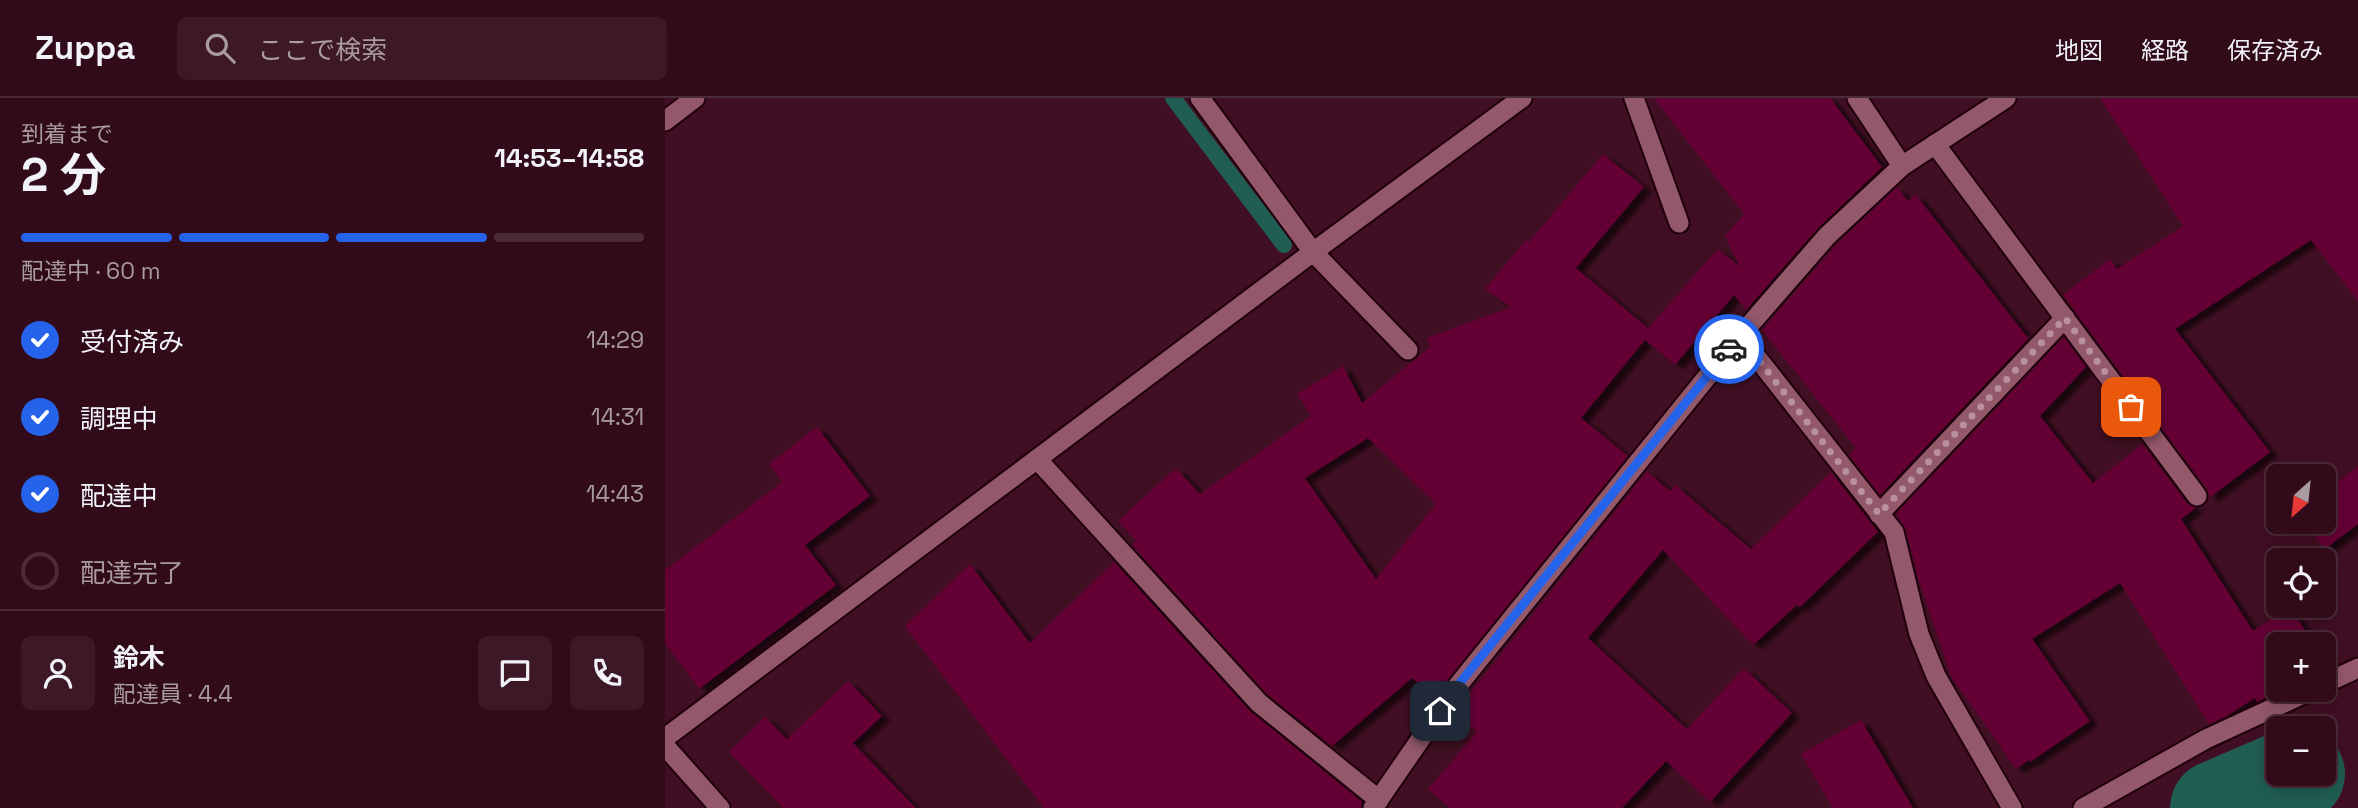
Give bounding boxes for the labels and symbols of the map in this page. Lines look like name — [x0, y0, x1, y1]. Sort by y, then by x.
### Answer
courier — [1694, 314, 1764, 384]
pin — [2101, 377, 2161, 437]
north arrow — [2266, 464, 2336, 534]
pin — [1410, 681, 1470, 741]

